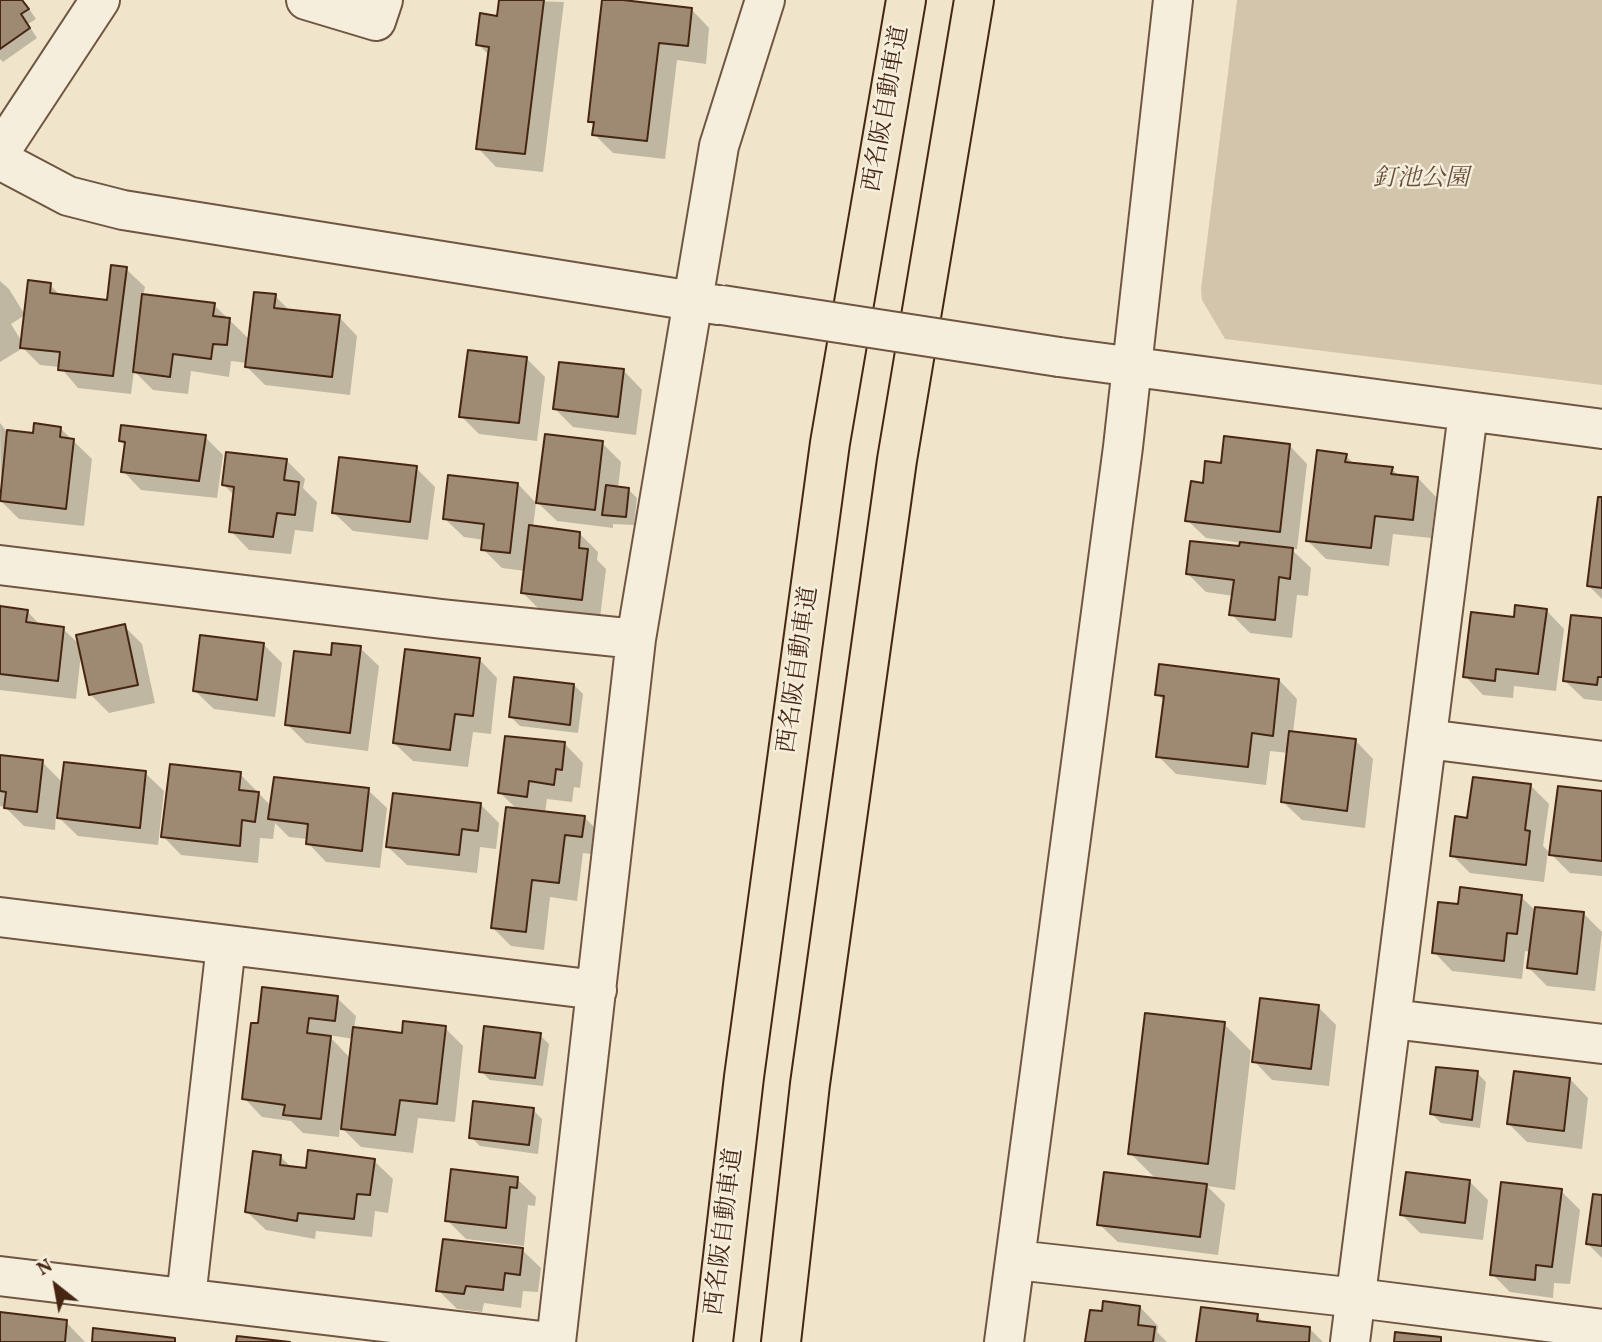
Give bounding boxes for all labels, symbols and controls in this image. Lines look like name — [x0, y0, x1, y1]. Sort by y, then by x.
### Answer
street label: 西名阪自動車道 — [859, 24, 917, 194]
park label: 釘池公園 — [1373, 167, 1469, 195]
street label: 西名阪自動車道 — [774, 585, 826, 755]
street label: 西名阪自動車道 — [701, 1147, 751, 1317]
north arrow — [21, 1251, 91, 1321]
text: N — [33, 1253, 58, 1283]

